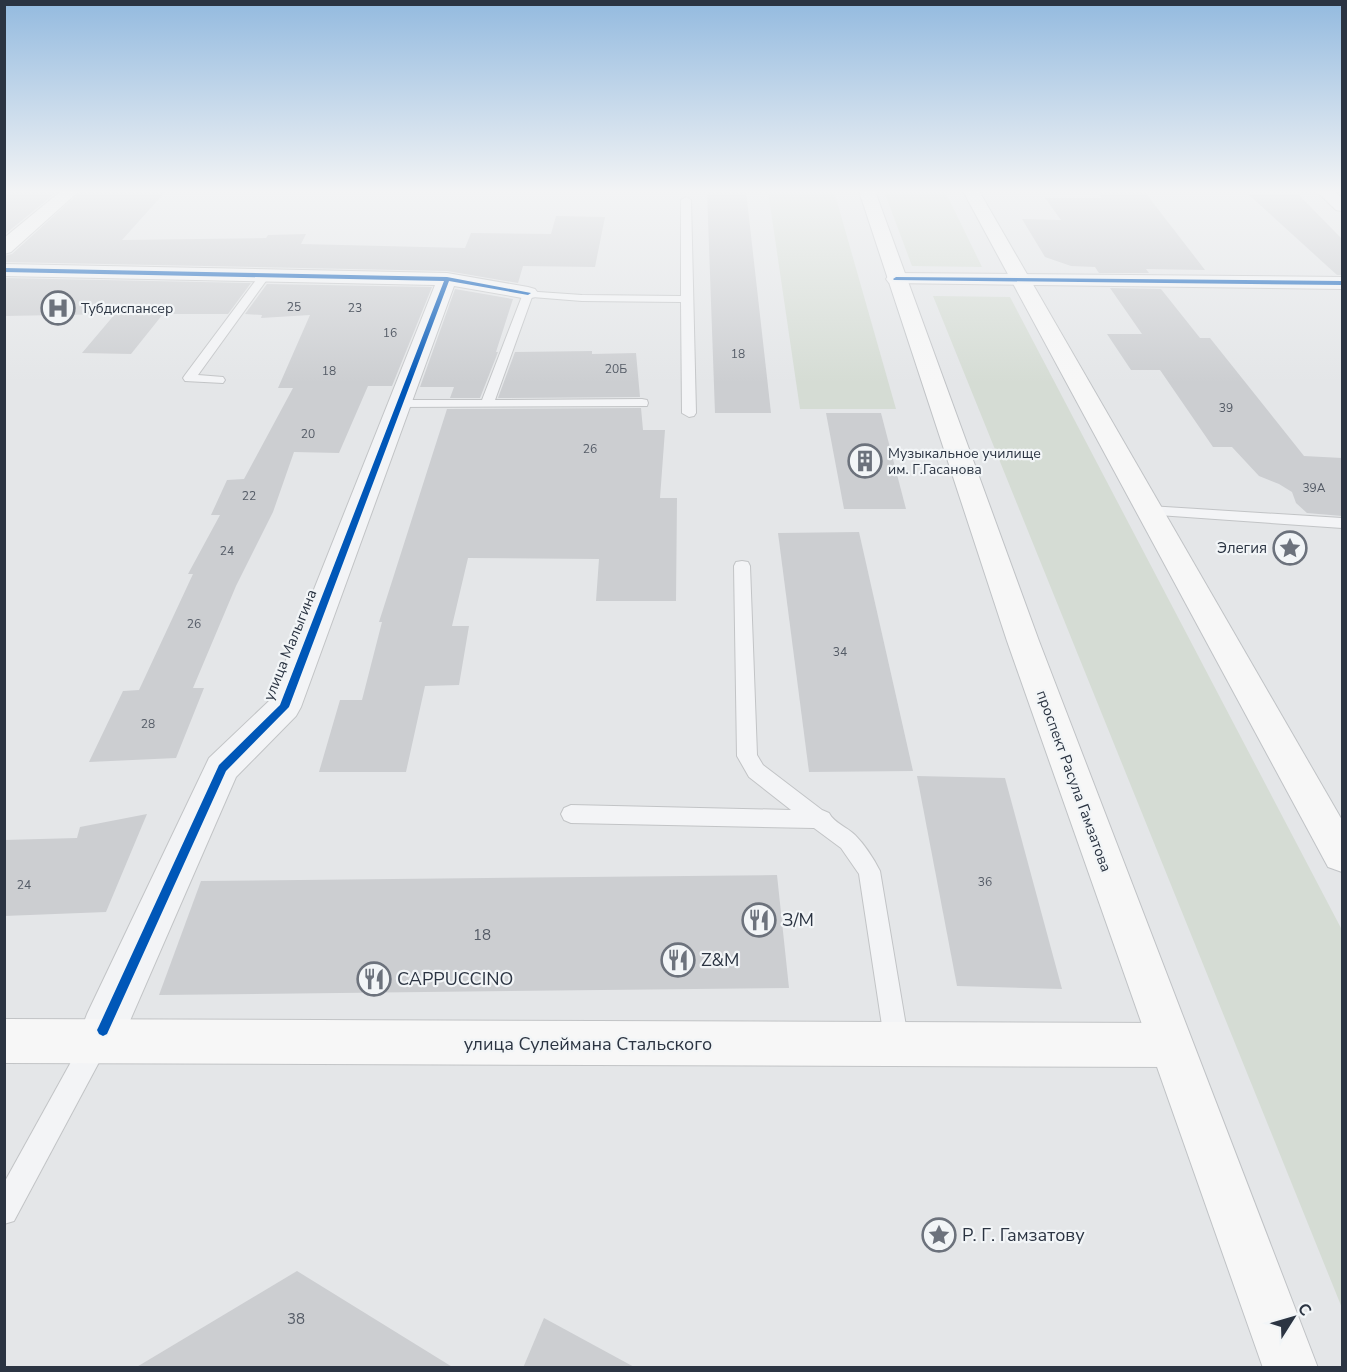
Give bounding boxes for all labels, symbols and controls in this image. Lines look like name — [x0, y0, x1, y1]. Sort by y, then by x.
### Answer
hospital icon: Тубдиспансер — [40, 290, 76, 326]
place label: Тубдиспансер — [81, 299, 173, 318]
house number: 25 — [287, 299, 301, 315]
house number: 23 — [348, 300, 362, 316]
house number: 16 — [383, 325, 397, 341]
house number: 18 — [731, 346, 745, 362]
house number: 20Б — [605, 361, 627, 377]
house number: 18 — [322, 363, 336, 379]
house number: 39 — [1219, 400, 1233, 416]
house number: 20 — [301, 426, 315, 442]
house number: 26 — [583, 441, 597, 457]
building icon: Музыкальное училище им. Г.Гасанова — [847, 443, 883, 479]
place label: Музыкальное училище им. Г.Гасанова — [888, 444, 1041, 479]
house number: 39А — [1302, 480, 1326, 496]
house number: 22 — [242, 488, 256, 504]
place icon: Элегия — [1272, 530, 1308, 566]
place label: Элегия — [1217, 538, 1267, 558]
house number: 24 — [220, 543, 234, 559]
street label: улица Малыгина — [259, 586, 321, 704]
house number: 26 — [187, 616, 201, 632]
house number: 34 — [833, 644, 847, 660]
street label: проспект Расула Гамзатова — [1032, 687, 1116, 875]
house number: 28 — [141, 716, 155, 732]
house number: 36 — [978, 874, 992, 890]
house number: 24 — [17, 877, 31, 893]
restaurant icon: З/М — [741, 902, 777, 938]
place label: З/М — [782, 908, 814, 932]
house number: 18 — [473, 925, 491, 945]
restaurant icon: Z&M — [660, 942, 696, 978]
place label: Z&M — [701, 948, 739, 972]
restaurant icon: CAPPUCCINO — [356, 961, 392, 997]
place label: CAPPUCCINO — [397, 967, 513, 991]
street label: улица Сулеймана Стальского — [464, 1032, 712, 1056]
place icon: Р. Г. Гамзатову — [921, 1217, 957, 1253]
place label: Р. Г. Гамзатову — [962, 1223, 1085, 1247]
north arrow — [1263, 1288, 1323, 1348]
text: С — [1292, 1299, 1316, 1321]
house number: 38 — [287, 1309, 305, 1329]

